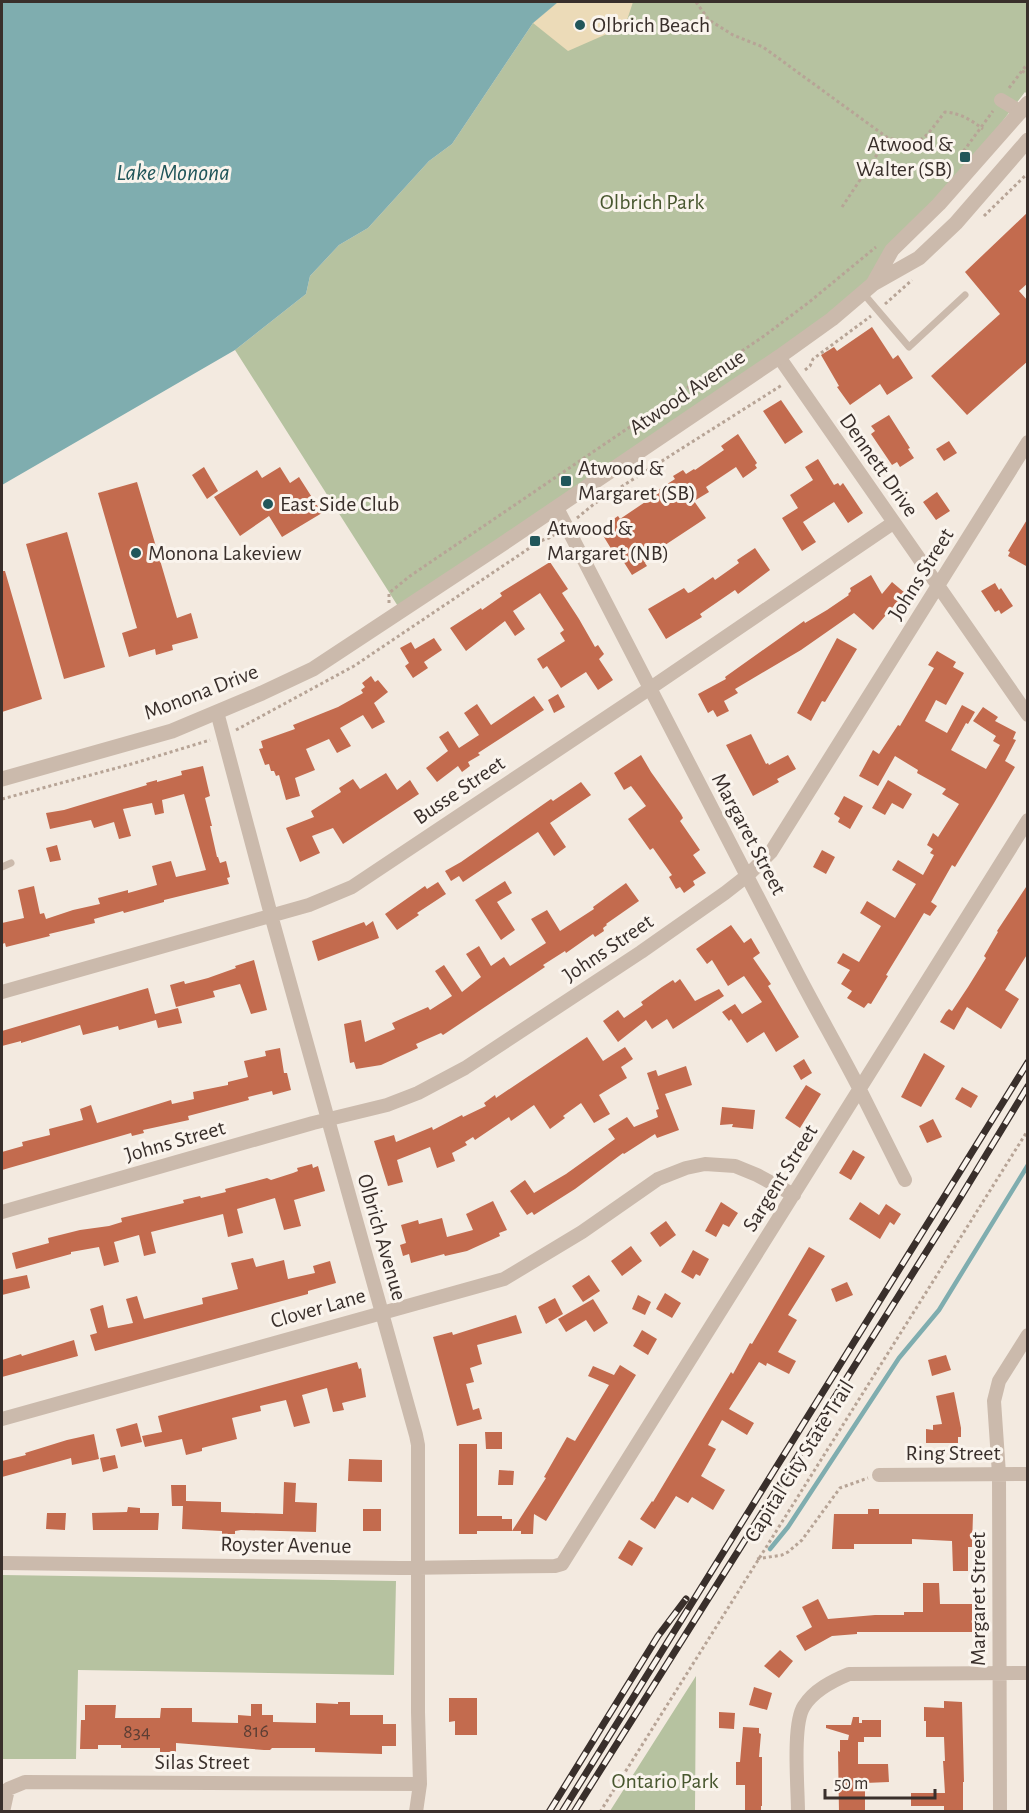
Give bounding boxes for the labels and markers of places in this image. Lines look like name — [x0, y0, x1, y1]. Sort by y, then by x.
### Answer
place label: Olbrich Beach — [592, 14, 710, 36]
marker: Olbrich Beach — [573, 18, 587, 32]
place label: Atwood & Walter (SB) — [856, 133, 954, 180]
marker: Atwood & Walter (SB) — [958, 150, 972, 164]
place label: Atwood & Margaret (SB) — [578, 457, 696, 504]
marker: Atwood & Margaret (SB) — [559, 474, 573, 488]
place label: East Side Club — [280, 493, 399, 515]
marker: East Side Club — [261, 497, 275, 511]
place label: Atwood & Margaret (NB) — [547, 517, 669, 564]
marker: Atwood & Margaret (NB) — [528, 534, 542, 548]
place label: Monona Lakeview — [148, 542, 301, 564]
marker: Monona Lakeview — [129, 546, 143, 560]

